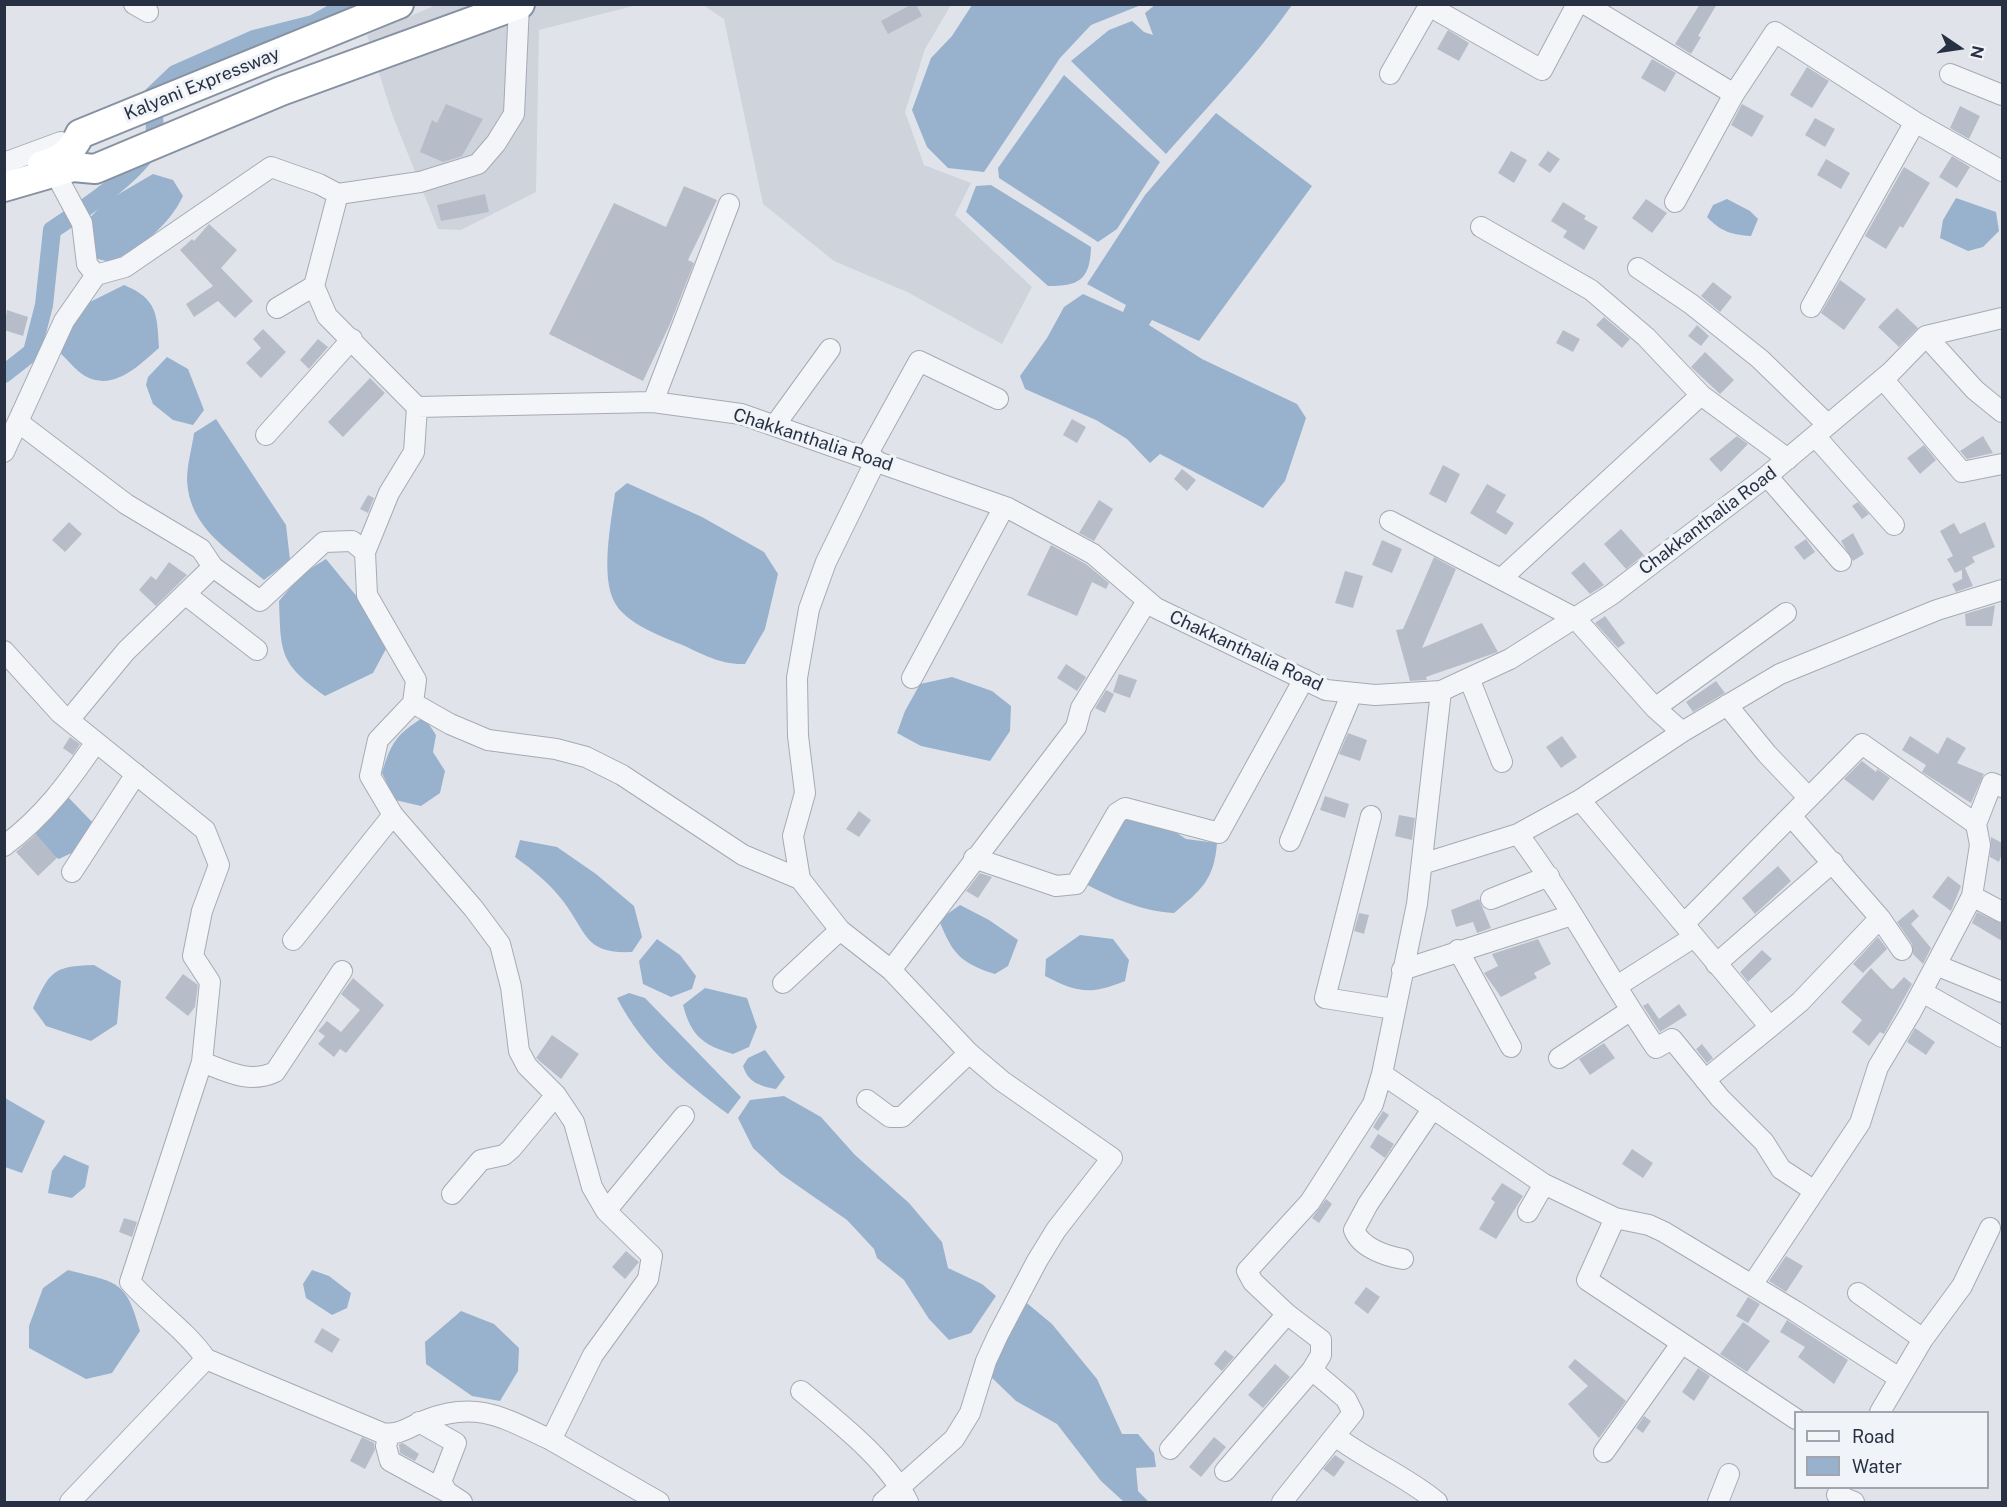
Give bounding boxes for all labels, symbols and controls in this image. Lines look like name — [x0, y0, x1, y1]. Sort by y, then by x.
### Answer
north arrow — [1929, 18, 1989, 78]
street label: Kalyani Expressway — [121, 43, 283, 125]
text: N — [1966, 44, 1988, 60]
street label: Chakkanthalia Road — [730, 404, 896, 476]
street label: Chakkanthalia Road — [1635, 462, 1781, 580]
street label: Chakkanthalia Road — [1166, 606, 1326, 696]
legend — [1794, 1411, 1989, 1489]
text: Road — [1852, 1426, 1895, 1447]
text: Water — [1852, 1456, 1902, 1477]

